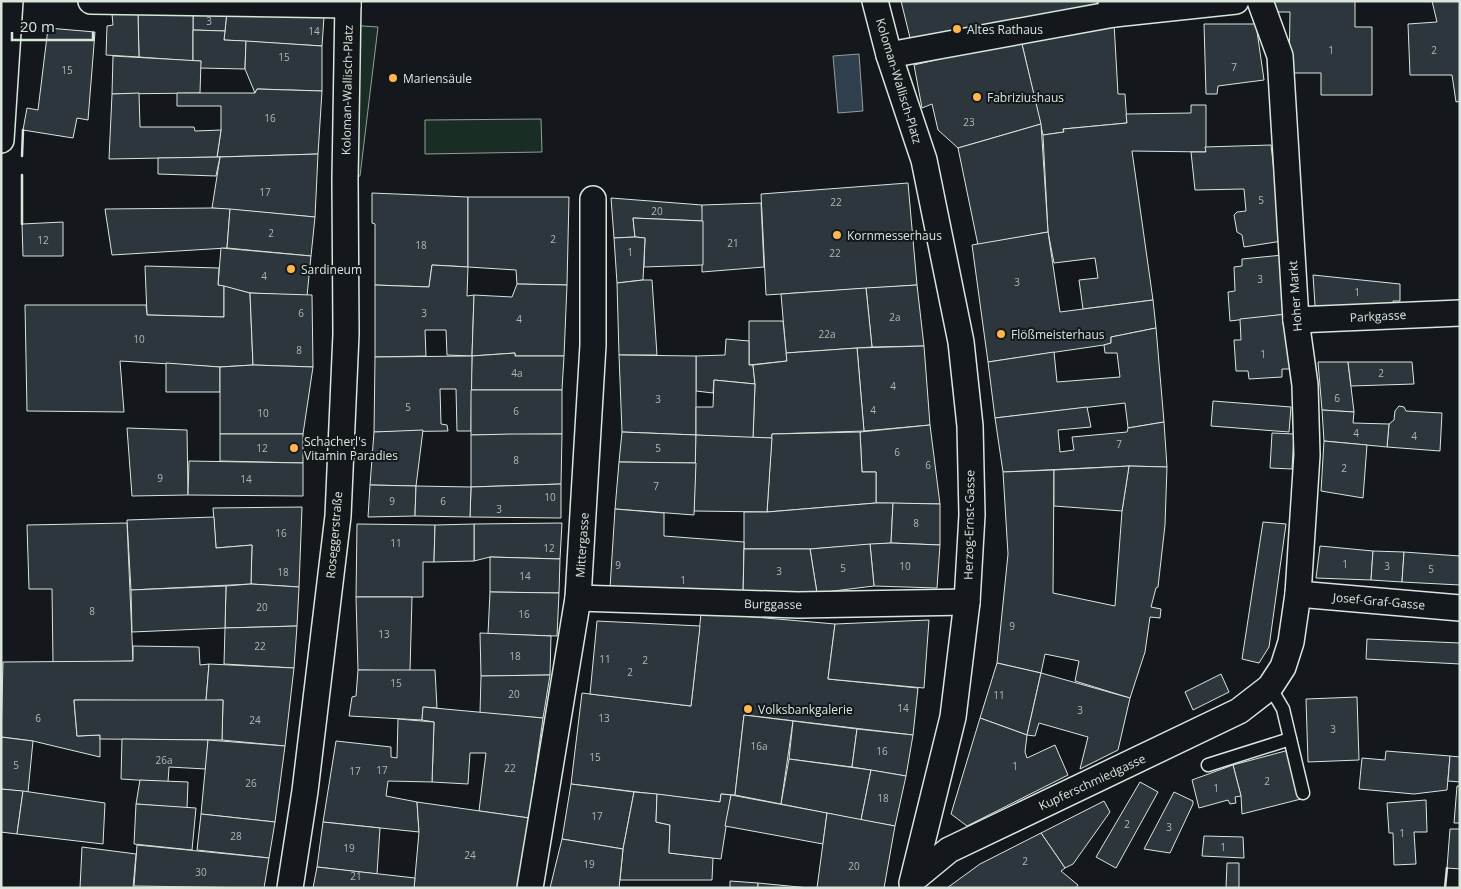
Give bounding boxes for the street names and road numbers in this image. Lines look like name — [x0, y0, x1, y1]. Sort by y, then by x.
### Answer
street label: Koloman-Wallisch-Platz — [872, 16, 926, 146]
street label: Koloman-Wallisch-Platz — [337, 24, 357, 155]
street label: Hoher Markt — [1284, 260, 1306, 332]
street label: Parkgasse — [1349, 306, 1407, 326]
street label: Herzog-Ernst-Gasse — [960, 470, 978, 580]
street label: Roseggerstraße — [322, 490, 346, 579]
street label: Mittergasse — [571, 512, 593, 578]
street label: Josef-Graf-Gasse — [1331, 588, 1426, 614]
street label: Burggasse — [744, 595, 802, 613]
street label: Kupferschmiedgasse — [1036, 750, 1148, 814]

